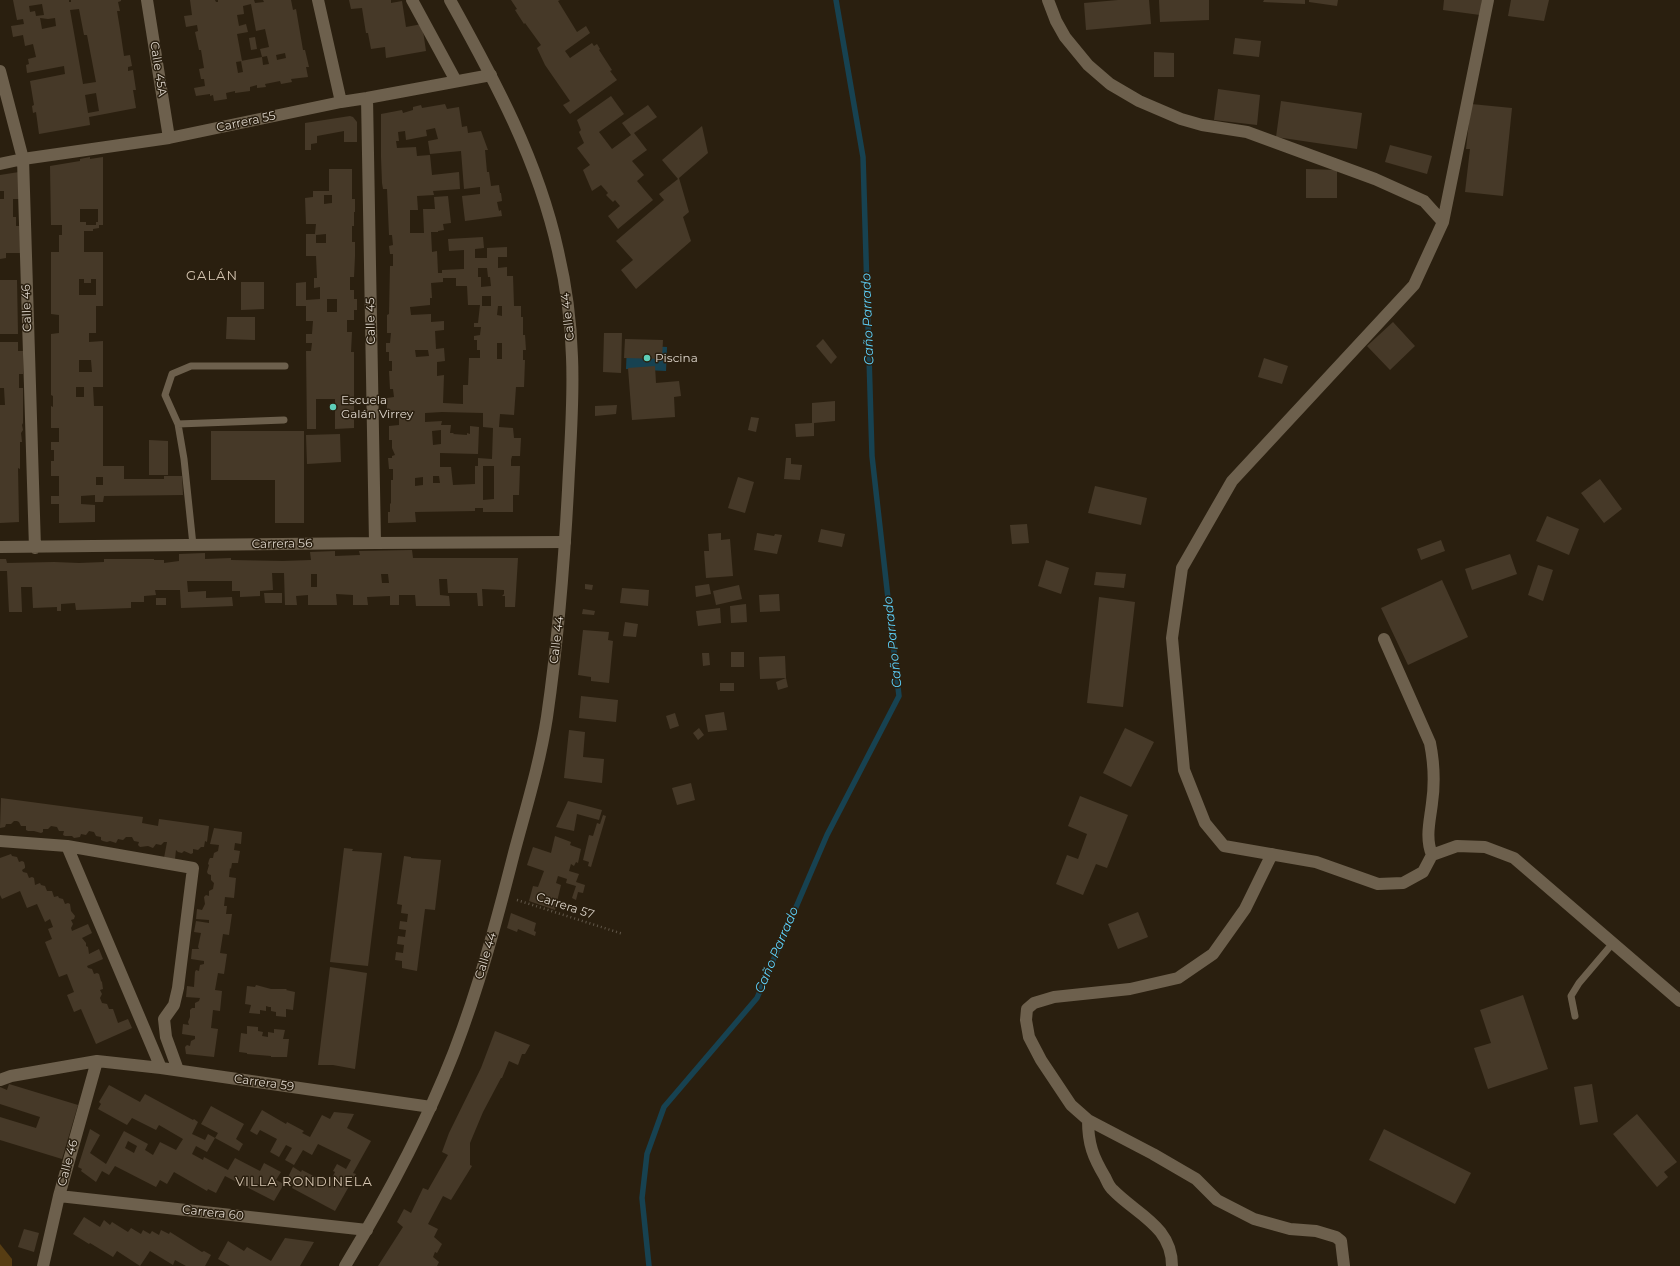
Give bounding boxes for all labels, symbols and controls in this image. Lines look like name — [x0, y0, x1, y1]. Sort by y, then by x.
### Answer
street label: Calle 45A — [147, 40, 169, 98]
street label: Carrera 55 — [215, 109, 277, 135]
district label: GALÁN — [186, 268, 238, 284]
water label: Caño Parrado — [859, 273, 877, 365]
street label: Calle 46 — [19, 284, 35, 332]
street label: Calle 44 — [558, 292, 578, 342]
street label: Calle 45 — [363, 297, 379, 345]
place label: Piscina — [655, 351, 698, 365]
marker: Piscina — [642, 353, 652, 363]
place label: Escuela Galán Virrey — [341, 393, 413, 421]
marker: Escuela Galán Virrey — [328, 402, 338, 412]
street label: Carrera 56 — [251, 536, 313, 552]
water label: Caño Parrado — [880, 595, 906, 689]
street label: Calle 44 — [547, 615, 567, 665]
street label: Carrera 57 — [534, 890, 596, 922]
water label: Caño Parrado — [752, 905, 802, 995]
street label: Calle 44 — [472, 931, 500, 981]
street label: Carrera 59 — [233, 1072, 295, 1094]
street label: Calle 46 — [55, 1138, 81, 1188]
district label: VILLA RONDINELA — [235, 1174, 373, 1190]
street label: Carrera 60 — [181, 1203, 245, 1223]

